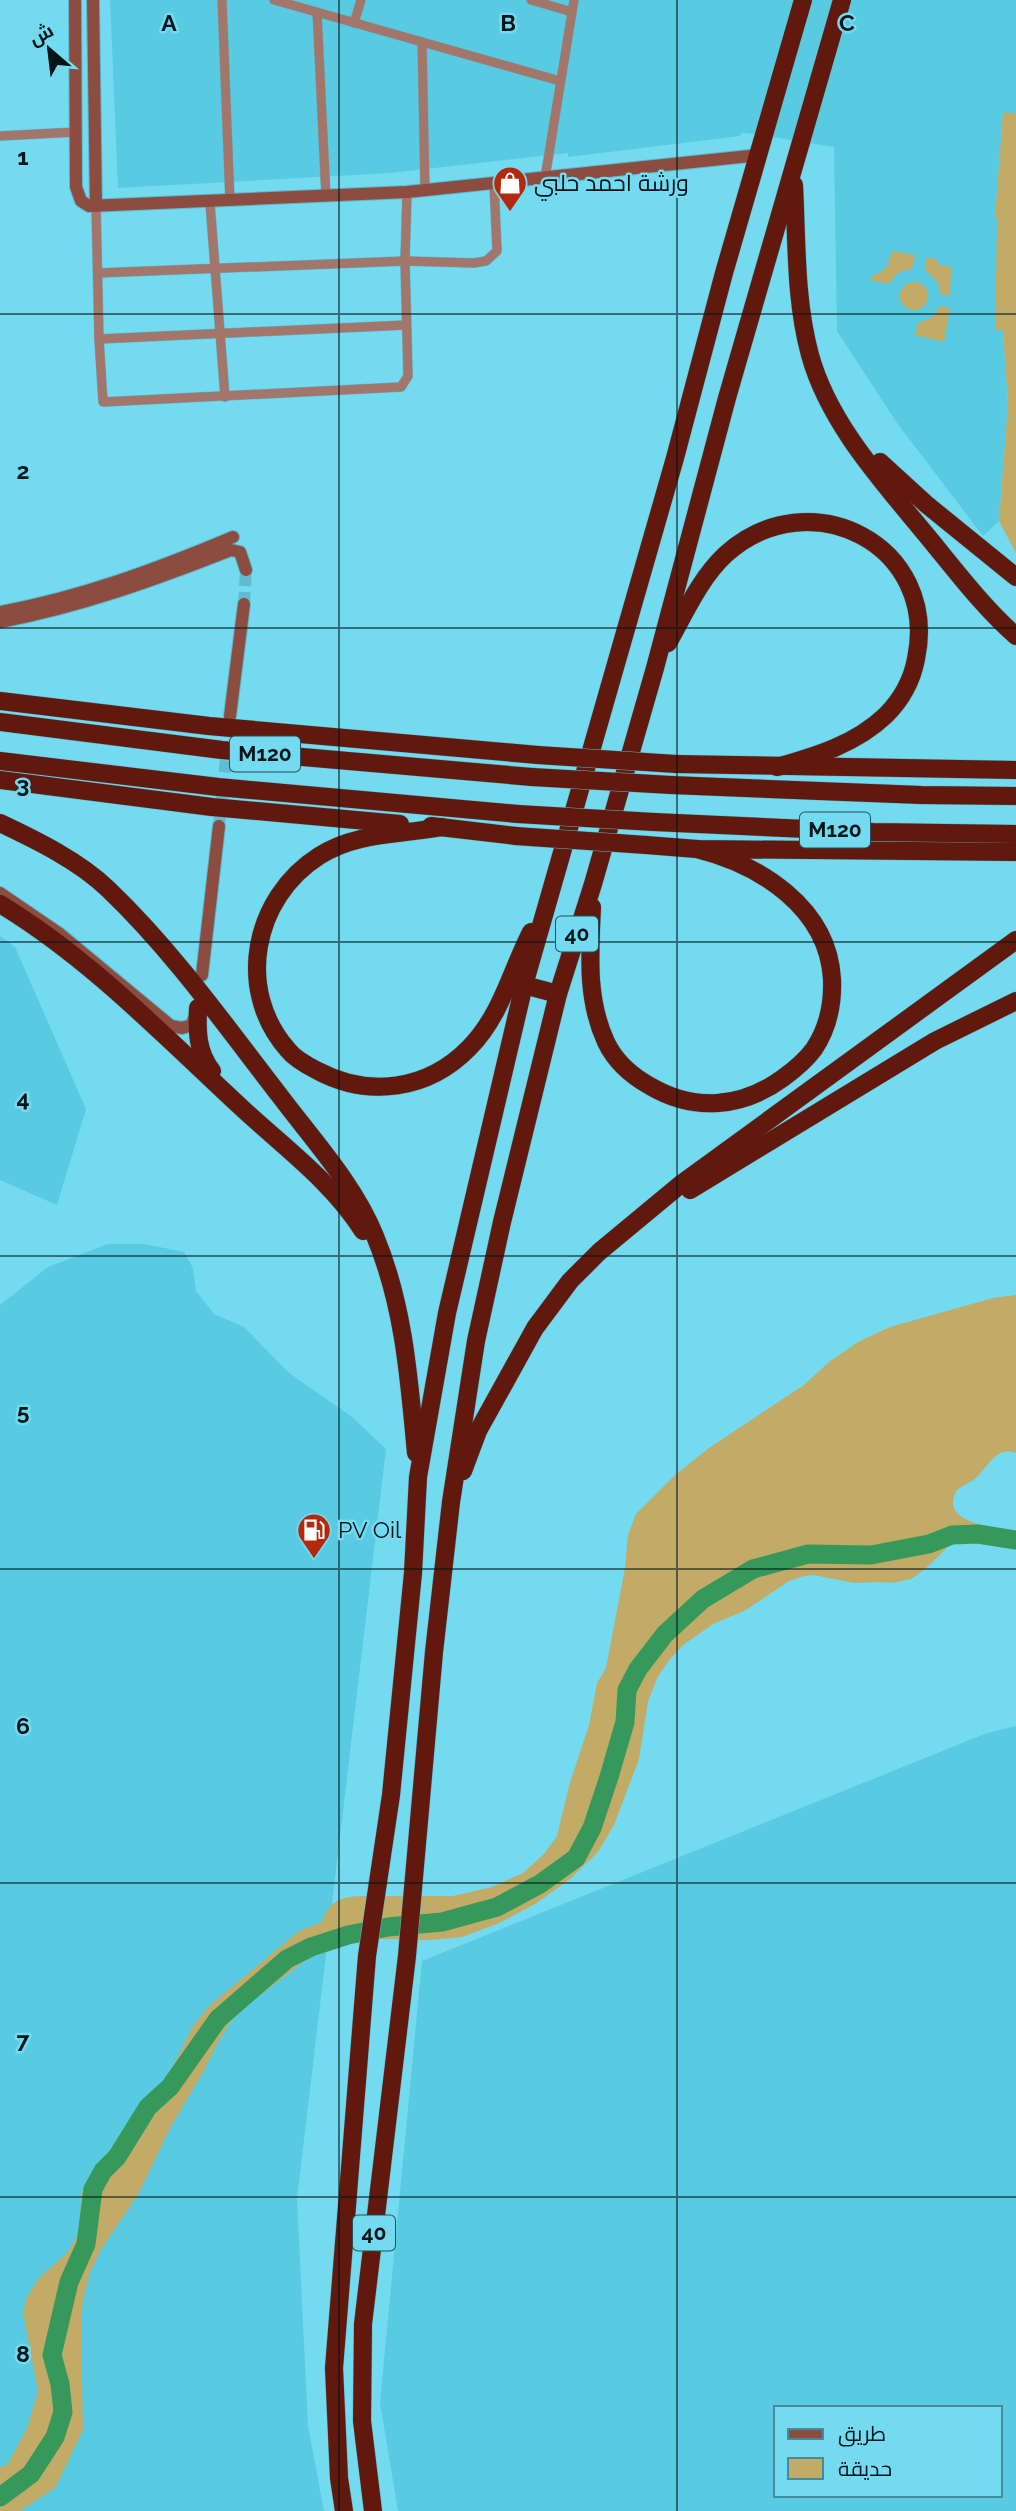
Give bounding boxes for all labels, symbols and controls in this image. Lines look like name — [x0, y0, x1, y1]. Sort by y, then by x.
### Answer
text: A — [161, 9, 177, 36]
text: B — [500, 9, 516, 36]
text: C — [839, 9, 855, 36]
north arrow — [14, 14, 84, 84]
text: ش — [25, 19, 57, 50]
text: 1 — [17, 143, 29, 170]
shop icon: ورشة احمد حلبي — [491, 164, 529, 213]
place label: ورشة احمد حلبي — [534, 169, 689, 201]
text: 2 — [17, 457, 29, 484]
road number: M120 — [230, 736, 300, 772]
text: 3 — [17, 771, 29, 798]
road number: M120 — [800, 812, 870, 848]
road number: 40 — [556, 916, 598, 951]
text: 4 — [16, 1085, 30, 1112]
text: 5 — [17, 1398, 30, 1425]
fuel station icon: PV Oil — [295, 1511, 333, 1560]
place label: PV Oil — [338, 1516, 402, 1543]
text: 6 — [16, 1712, 30, 1739]
text: 7 — [17, 2026, 30, 2053]
road number: 40 — [353, 2216, 395, 2250]
text: 8 — [16, 2340, 30, 2367]
legend — [774, 2406, 1002, 2497]
text: طريق — [838, 2421, 886, 2447]
text: حديقة — [838, 2456, 892, 2481]

